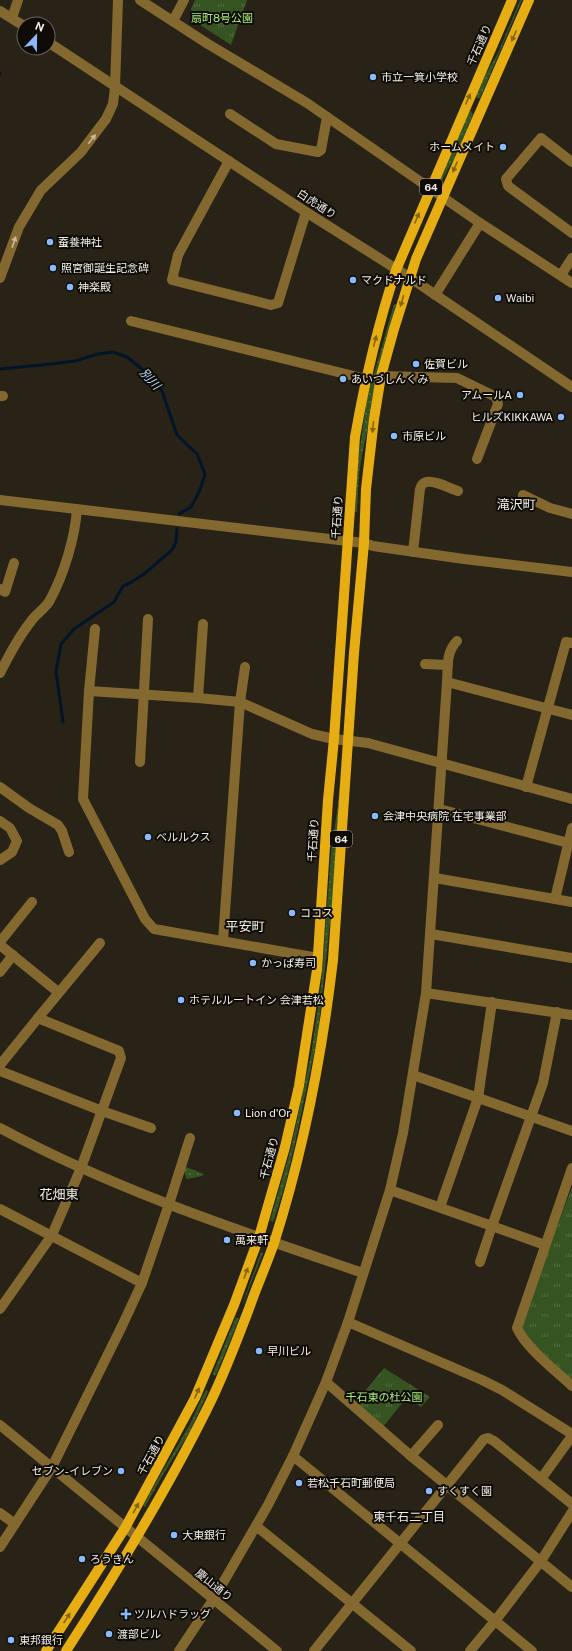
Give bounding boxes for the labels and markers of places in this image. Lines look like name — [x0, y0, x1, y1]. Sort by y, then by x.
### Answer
place label: 市立一箕小学校 — [381, 71, 458, 83]
marker: 市立一箕小学校 — [368, 72, 378, 82]
place label: ホームメイト — [429, 141, 495, 153]
marker: ホームメイト — [498, 142, 508, 152]
place label: 蚕養神社 — [58, 236, 102, 248]
marker: 蚕養神社 — [45, 237, 55, 247]
place label: 照宮御誕生記念碑 — [61, 262, 149, 274]
marker: 照宮御誕生記念碑 — [48, 263, 58, 273]
place label: マクドナルド — [361, 274, 427, 286]
marker: マクドナルド — [348, 275, 358, 285]
place label: 神楽殿 — [78, 281, 111, 293]
marker: 神楽殿 — [65, 282, 75, 292]
place label: Waibi — [506, 292, 534, 304]
marker: Waibi — [493, 293, 503, 303]
place label: 佐賀ビル — [424, 358, 468, 370]
marker: 佐賀ビル — [411, 359, 421, 369]
place label: あいづしんくみ — [351, 373, 428, 385]
marker: あいづしんくみ — [338, 374, 348, 384]
place label: アムールA — [461, 389, 512, 401]
marker: アムールA — [515, 390, 525, 400]
place label: ヒルズKIKKAWA — [471, 411, 553, 423]
marker: ヒルズKIKKAWA — [556, 412, 566, 422]
place label: 市原ビル — [402, 430, 446, 442]
marker: 市原ビル — [389, 431, 399, 441]
place label: 会津中央病院 在宅事業部 — [383, 810, 507, 822]
marker: 会津中央病院 在宅事業部 — [370, 811, 380, 821]
place label: ベルルクス — [156, 831, 211, 843]
marker: ベルルクス — [143, 832, 153, 842]
place label: ココス — [300, 907, 333, 919]
marker: ココス — [287, 908, 297, 918]
place label: かっぱ寿司 — [261, 957, 316, 969]
marker: かっぱ寿司 — [248, 958, 258, 968]
place label: ホテルルートイン 会津若松 — [189, 994, 324, 1006]
marker: ホテルルートイン 会津若松 — [176, 995, 186, 1005]
place label: Lion d'Or — [245, 1107, 291, 1119]
marker: Lion d'Or — [232, 1108, 242, 1118]
place label: 萬来軒 — [235, 1234, 269, 1246]
marker: 萬来軒 — [222, 1235, 232, 1245]
place label: 早川ビル — [267, 1345, 311, 1357]
marker: 早川ビル — [254, 1346, 264, 1356]
place label: セブン-イレブン — [32, 1465, 113, 1477]
marker: セブン-イレブン — [116, 1466, 126, 1476]
place label: 若松千石町郵便局 — [307, 1477, 395, 1489]
marker: 若松千石町郵便局 — [294, 1478, 304, 1488]
place label: すくすく園 — [437, 1485, 492, 1497]
marker: すくすく園 — [424, 1486, 434, 1496]
place label: 大東銀行 — [182, 1529, 226, 1541]
marker: 大東銀行 — [169, 1530, 179, 1540]
place label: ろうきん — [90, 1553, 134, 1565]
marker: ろうきん — [77, 1554, 87, 1564]
place label: ツルハドラッグ — [134, 1608, 211, 1620]
marker: ツルハドラッグ — [121, 1609, 131, 1619]
place label: 渡部ビル — [117, 1628, 161, 1640]
marker: 渡部ビル — [104, 1629, 114, 1639]
place label: 東邦銀行 — [19, 1634, 63, 1646]
marker: 東邦銀行 — [6, 1635, 16, 1645]

